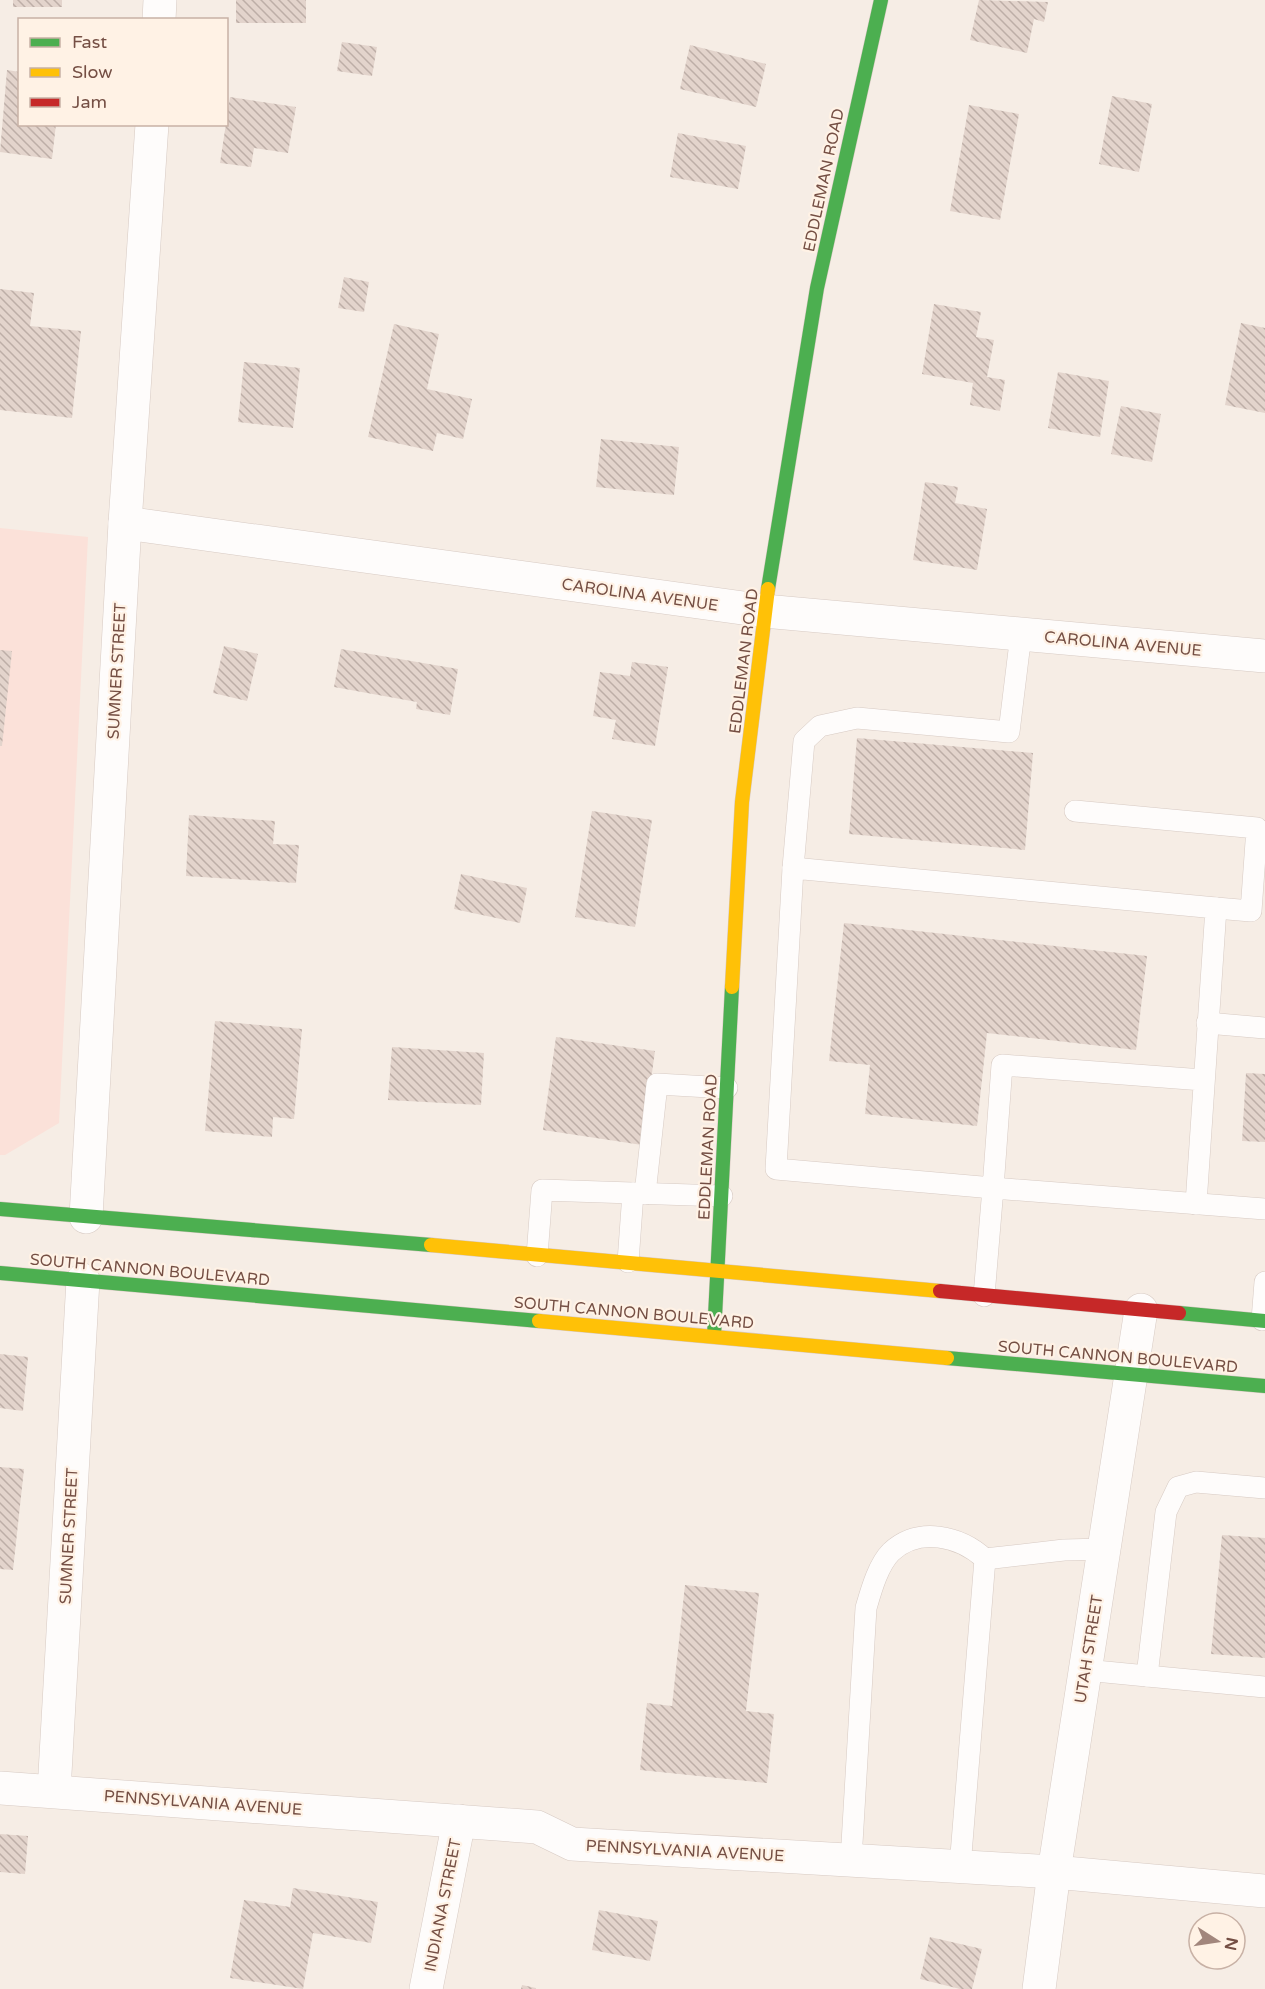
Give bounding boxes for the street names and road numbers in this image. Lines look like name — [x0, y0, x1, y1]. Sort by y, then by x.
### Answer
street label: EDDLEMAN ROAD — [799, 107, 849, 254]
street label: CAROLINA AVENUE — [560, 574, 719, 616]
street label: EDDLEMAN ROAD — [725, 587, 763, 735]
street label: SUMNER STREET — [103, 602, 131, 740]
street label: CAROLINA AVENUE — [1043, 627, 1202, 661]
street label: EDDLEMAN ROAD — [694, 1074, 722, 1221]
street label: SOUTH CANNON BOULEVARD — [29, 1250, 271, 1290]
street label: SOUTH CANNON BOULEVARD — [513, 1293, 755, 1333]
street label: SOUTH CANNON BOULEVARD — [997, 1337, 1239, 1377]
street label: SUMNER STREET — [55, 1467, 83, 1605]
street label: UTAH STREET — [1071, 1593, 1107, 1705]
street label: PENNSYLVANIA AVENUE — [103, 1786, 303, 1820]
street label: PENNSYLVANIA AVENUE — [585, 1836, 785, 1866]
street label: INDIANA STREET — [420, 1837, 466, 1974]

